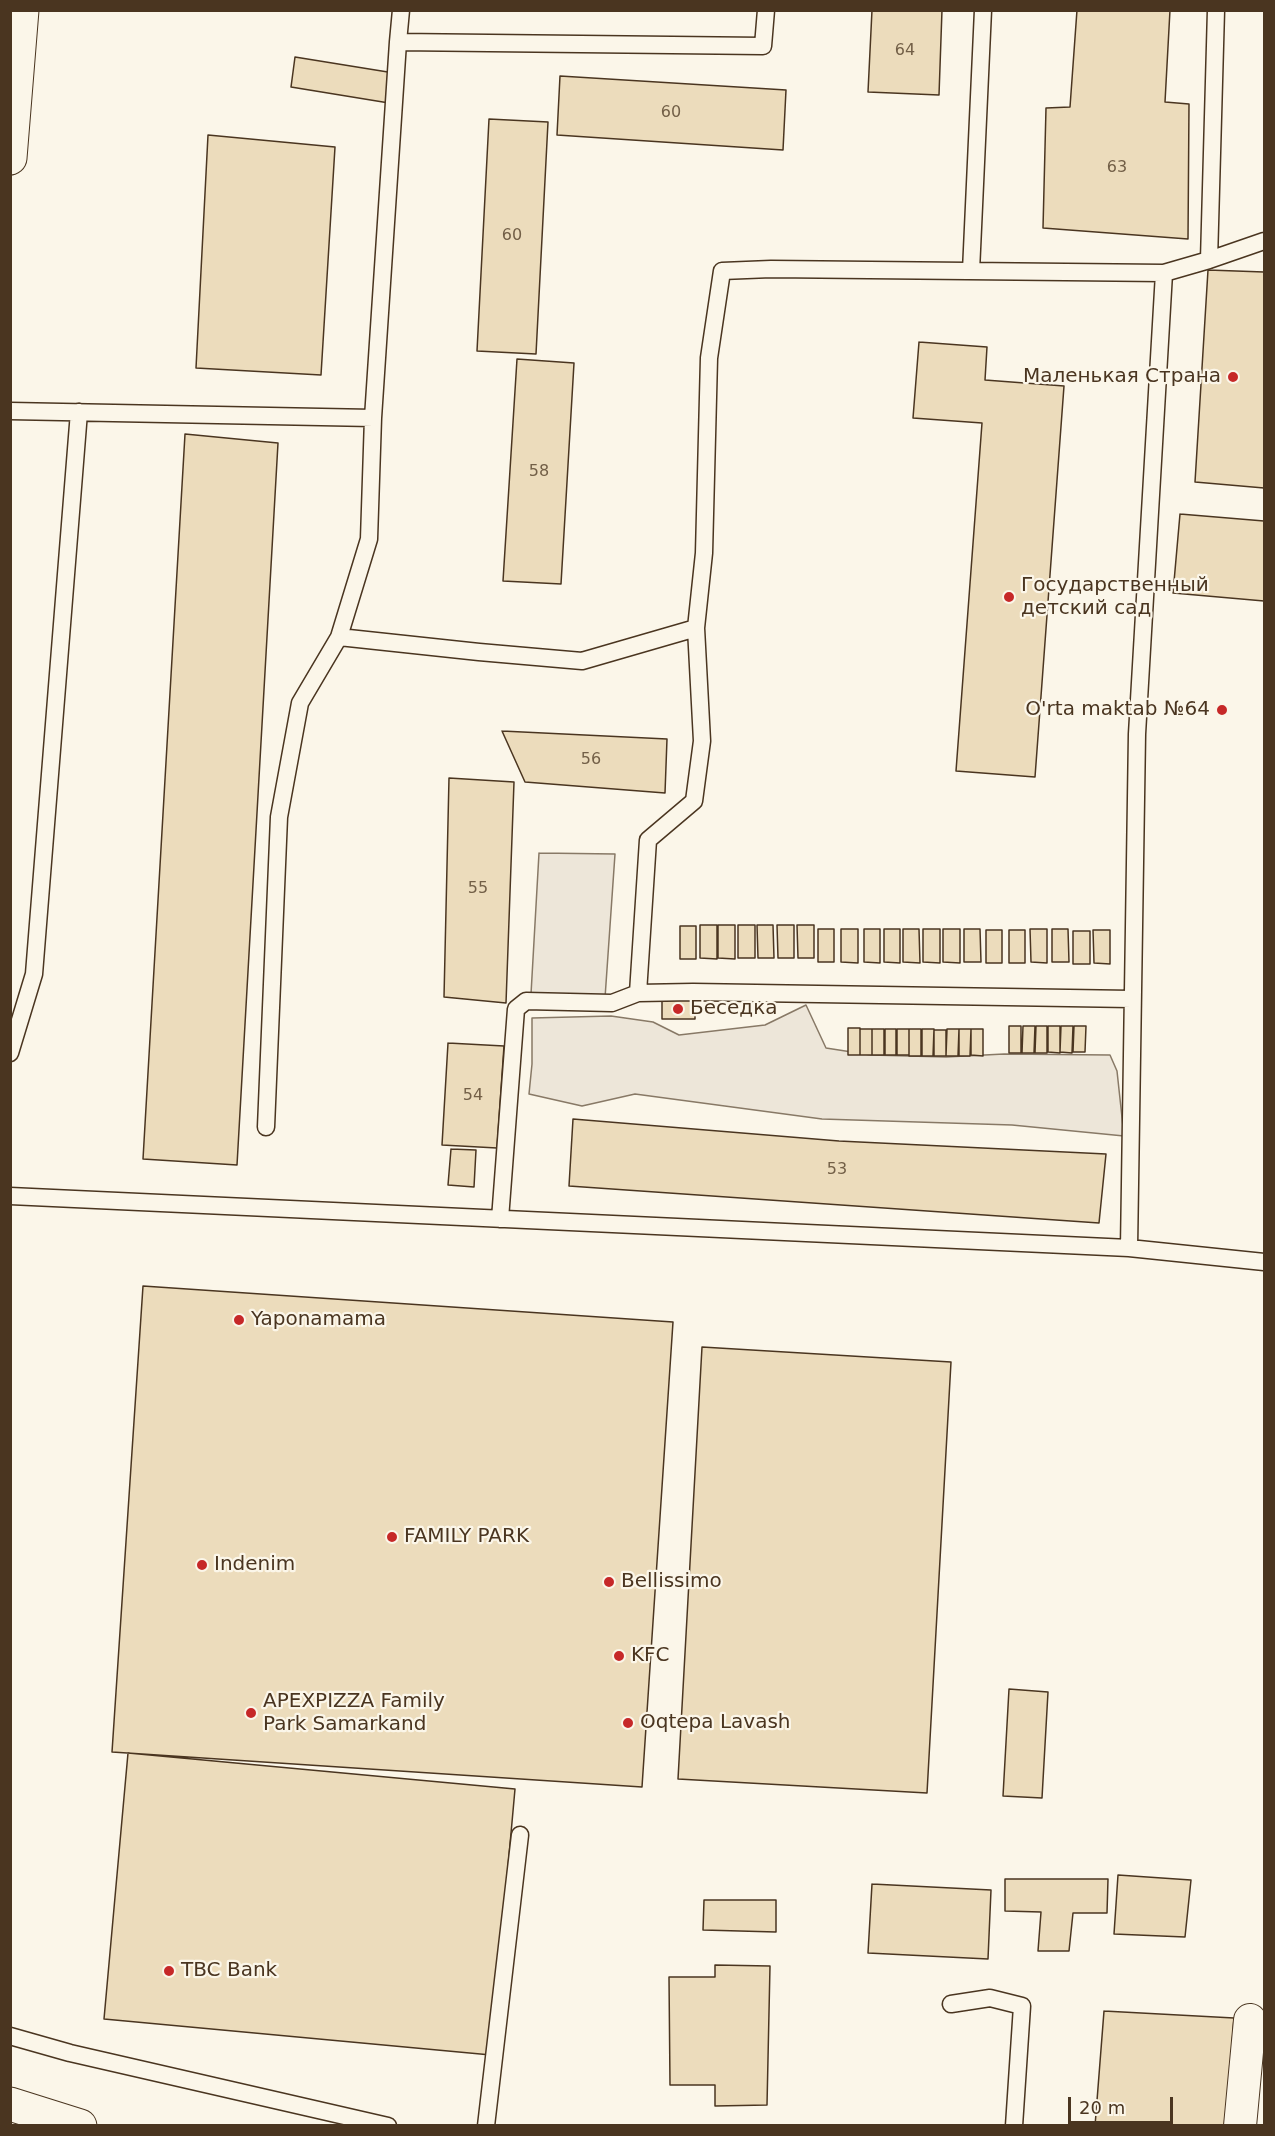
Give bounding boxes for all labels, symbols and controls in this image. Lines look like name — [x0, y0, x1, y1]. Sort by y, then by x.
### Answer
house number: 64 — [895, 41, 915, 61]
house number: 60 — [661, 103, 681, 123]
house number: 63 — [1107, 158, 1127, 178]
house number: 60 — [502, 226, 522, 246]
place label: Маленькая Страна — [1023, 365, 1221, 389]
marker: Маленькая Страна — [1226, 370, 1240, 384]
house number: 58 — [529, 462, 549, 482]
place label: Государственный детский сад — [1021, 574, 1209, 621]
marker: Государственный детский сад — [1002, 590, 1016, 604]
place label: O'rta maktab №64 — [1025, 698, 1210, 722]
marker: O'rta maktab №64 — [1215, 703, 1229, 717]
house number: 56 — [581, 750, 601, 770]
house number: 55 — [468, 879, 488, 899]
place label: Беседка — [690, 997, 777, 1021]
marker: Беседка — [671, 1002, 685, 1016]
house number: 54 — [463, 1086, 483, 1106]
house number: 53 — [827, 1160, 847, 1180]
place label: Yaponamama — [251, 1308, 386, 1332]
marker: Yaponamama — [232, 1313, 246, 1327]
place label: FAMILY PARK — [404, 1525, 529, 1549]
marker: FAMILY PARK — [385, 1530, 399, 1544]
place label: Indenim — [214, 1553, 295, 1577]
marker: Indenim — [195, 1558, 209, 1572]
place label: Bellissimo — [621, 1570, 722, 1594]
marker: Bellissimo — [602, 1575, 616, 1589]
place label: KFC — [631, 1644, 670, 1668]
marker: KFC — [612, 1649, 626, 1663]
place label: APEXPIZZA Family Park Samarkand — [263, 1690, 445, 1737]
marker: APEXPIZZA Family Park Samarkand — [244, 1706, 258, 1720]
place label: Oqtepa Lavash — [640, 1711, 790, 1735]
marker: Oqtepa Lavash — [621, 1716, 635, 1730]
place label: TBC Bank — [181, 1959, 277, 1983]
marker: TBC Bank — [162, 1964, 176, 1978]
scale bar — [1071, 2085, 1176, 2123]
text: 20 m — [1079, 2097, 1125, 2118]

